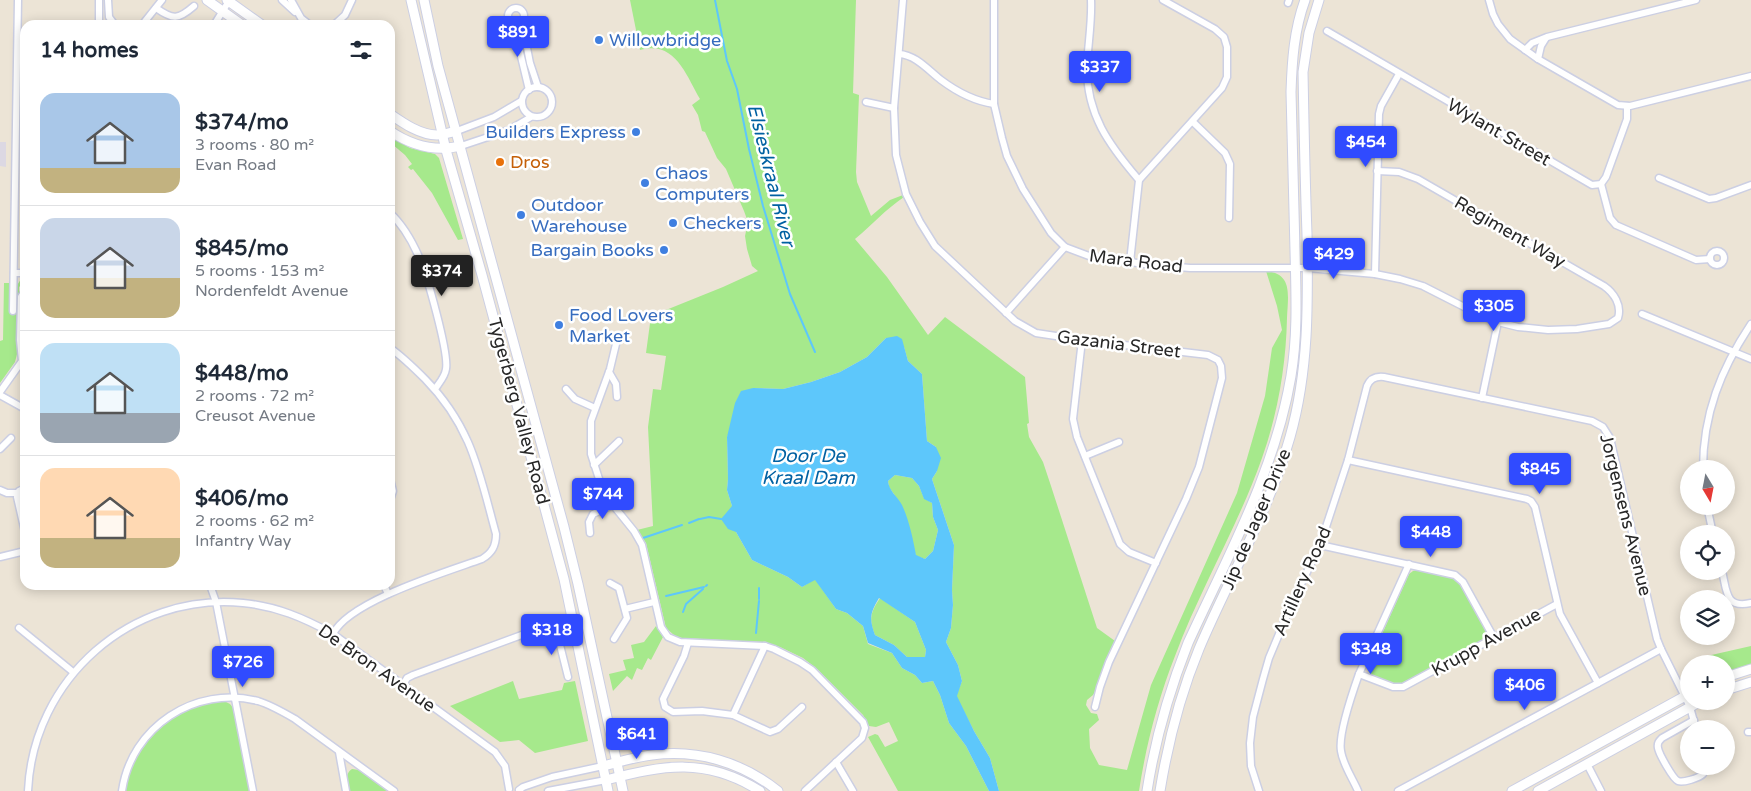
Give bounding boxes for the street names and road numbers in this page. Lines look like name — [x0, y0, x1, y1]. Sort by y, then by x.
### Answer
street label: Wylant Street — [1443, 93, 1555, 171]
street label: Regiment Way — [1450, 191, 1570, 273]
street label: Mara Road — [1088, 244, 1184, 278]
street label: Tygerberg Valley Road — [484, 315, 554, 507]
street label: Gazania Street — [1056, 325, 1182, 363]
street label: Jorgensens Avenue — [1595, 432, 1657, 598]
street label: Jip de Jager Drive — [1216, 445, 1296, 593]
street label: Artillery Road — [1268, 523, 1336, 639]
street label: Krupp Avenue — [1427, 603, 1545, 681]
street label: De Bron Avenue — [314, 619, 440, 717]

